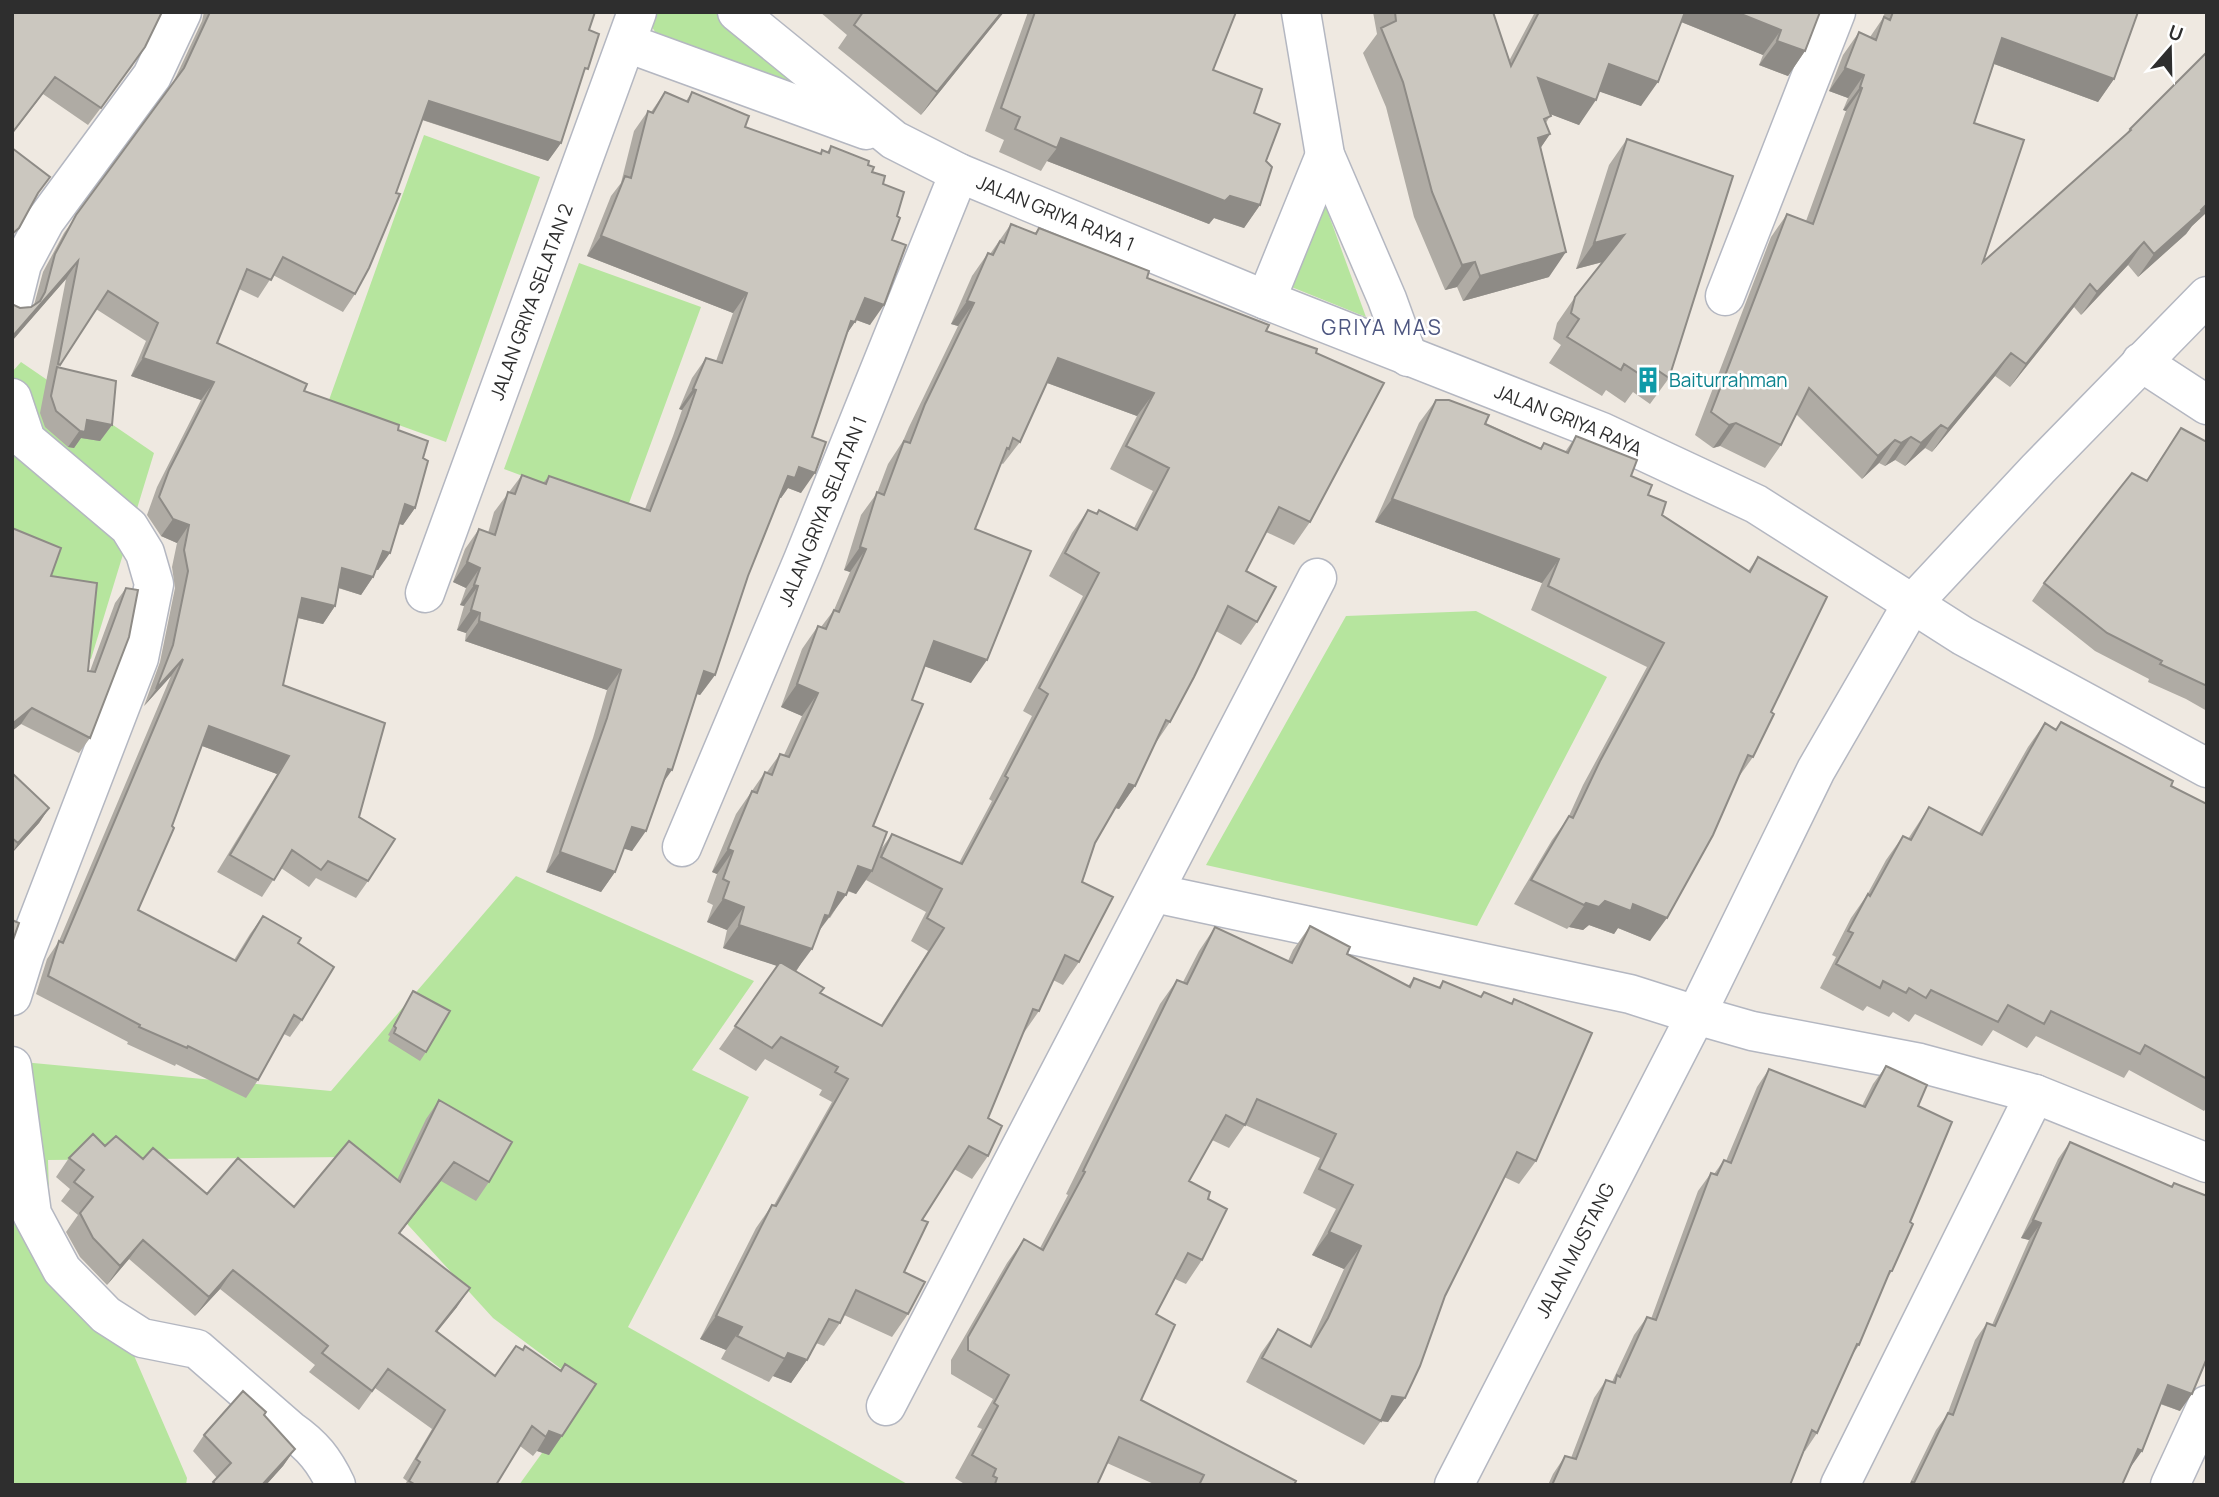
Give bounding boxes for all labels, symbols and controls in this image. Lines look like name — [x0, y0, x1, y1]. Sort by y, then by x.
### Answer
north arrow — [2135, 14, 2205, 84]
text: U — [2165, 18, 2187, 48]
street label: JALAN GRIYA RAYA 1 — [973, 169, 1138, 257]
street label: JALAN GRIYA SELATAN 2 — [484, 200, 579, 404]
district label: GRIYA MAS — [1321, 313, 1443, 341]
building icon: Baiturrahman — [1633, 365, 1663, 395]
place label: Baiturrahman — [1669, 367, 1788, 393]
street label: JALAN GRIYA RAYA — [1491, 378, 1646, 462]
street label: JALAN GRIYA SELATAN 1 — [772, 412, 873, 610]
street label: JALAN MUSTANG — [1529, 1178, 1621, 1322]

